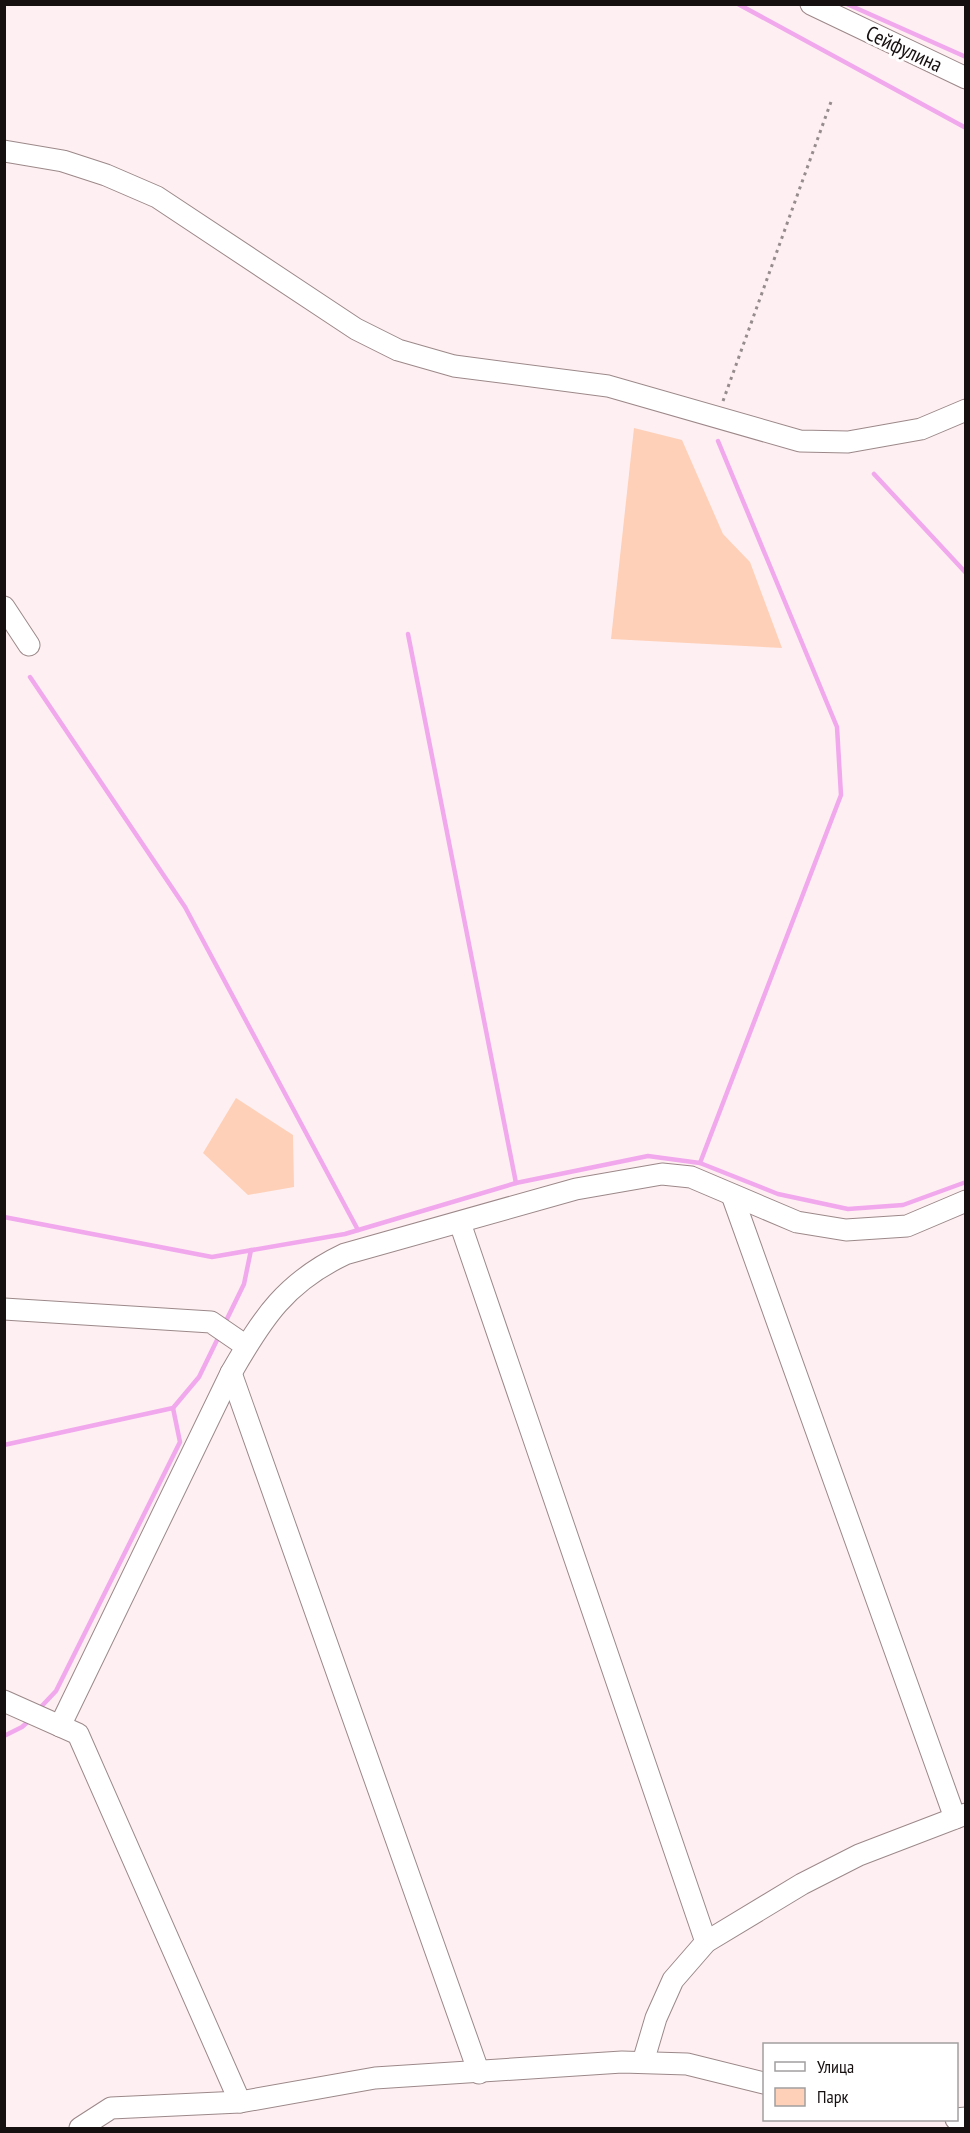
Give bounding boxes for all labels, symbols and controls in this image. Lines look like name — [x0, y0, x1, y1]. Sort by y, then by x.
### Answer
street label: Сейфулина — [862, 19, 947, 78]
legend — [763, 2043, 958, 2121]
text: Улица — [817, 2055, 854, 2078]
text: Парк — [817, 2085, 848, 2108]

